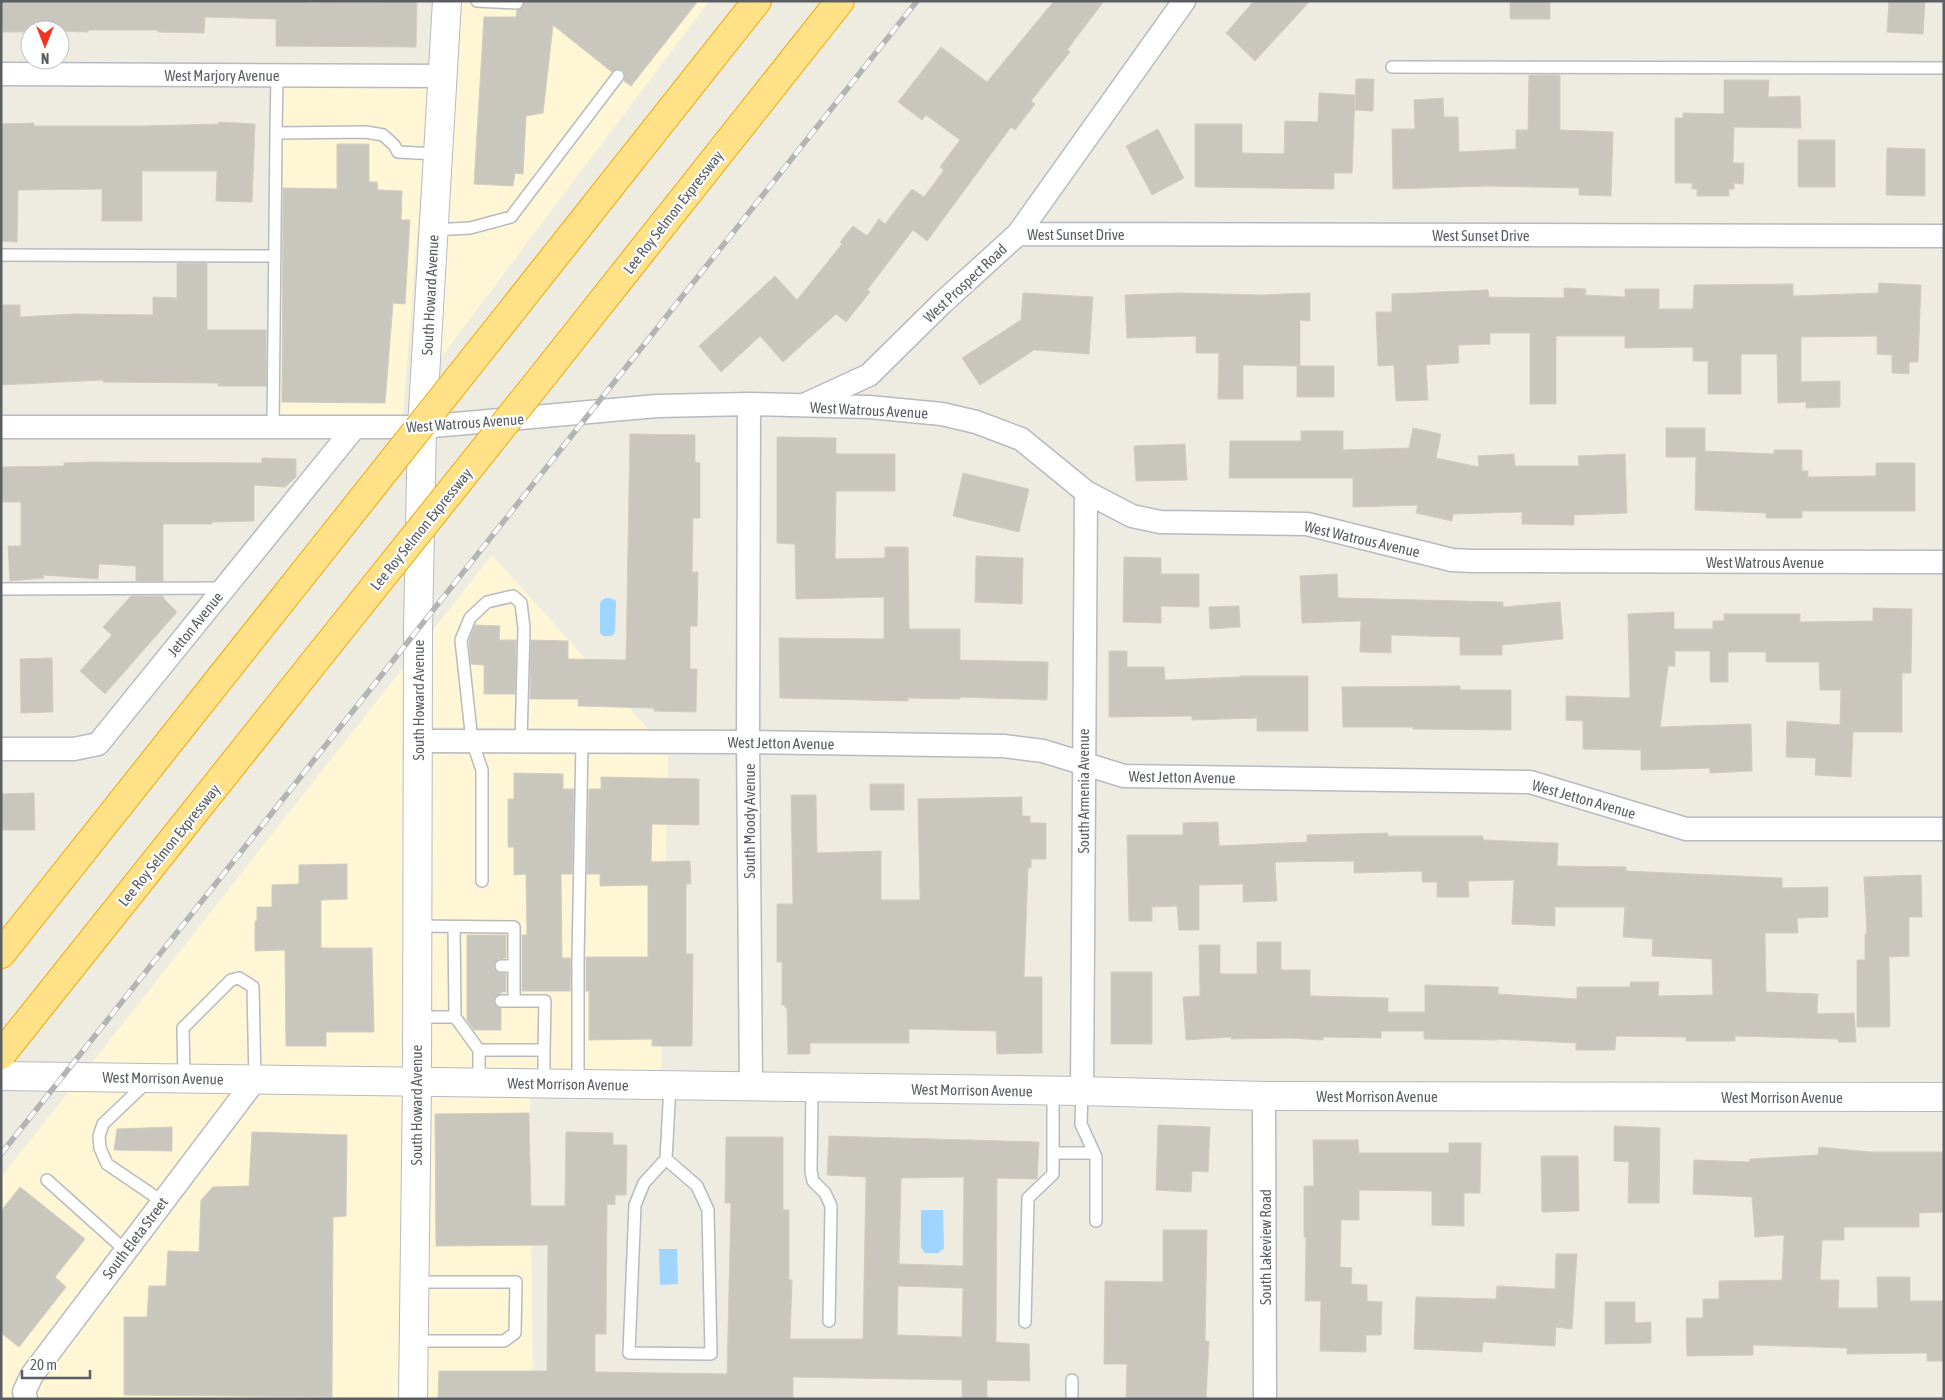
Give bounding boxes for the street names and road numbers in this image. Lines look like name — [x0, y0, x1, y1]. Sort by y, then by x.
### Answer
street label: West Marjory Avenue — [164, 67, 280, 84]
street label: Lee Roy Selmon Expressway — [620, 147, 726, 277]
street label: West Sunset Drive — [1027, 226, 1125, 243]
street label: West Sunset Drive — [1432, 227, 1530, 244]
street label: South Howard Avenue — [418, 234, 442, 356]
street label: West Prospect Road — [920, 240, 1010, 326]
street label: West Watrous Avenue — [810, 398, 929, 422]
street label: West Watrous Avenue — [405, 410, 525, 436]
street label: Lee Roy Selmon Expressway — [367, 465, 475, 593]
street label: West Watrous Avenue — [1302, 517, 1422, 561]
street label: West Watrous Avenue — [1706, 554, 1824, 571]
street label: Jetton Avenue — [164, 588, 226, 660]
street label: South Howard Avenue — [410, 639, 427, 760]
street label: South Armenia Avenue — [1075, 728, 1092, 853]
street label: West Jetton Avenue — [727, 734, 835, 752]
street label: South Moody Avenue — [741, 763, 758, 879]
street label: West Jetton Avenue — [1128, 768, 1236, 786]
street label: West Jetton Avenue — [1530, 776, 1638, 822]
street label: Lee Roy Selmon Expressway — [115, 781, 223, 909]
street label: South Howard Avenue — [408, 1044, 425, 1165]
street label: West Morrison Avenue — [102, 1068, 224, 1088]
street label: West Morrison Avenue — [507, 1074, 629, 1094]
street label: West Morrison Avenue — [911, 1080, 1033, 1100]
street label: West Morrison Avenue — [1316, 1088, 1438, 1105]
street label: West Morrison Avenue — [1721, 1089, 1843, 1106]
street label: South Lakeview Road — [1257, 1189, 1274, 1305]
street label: South Eleta Street — [99, 1194, 171, 1282]

